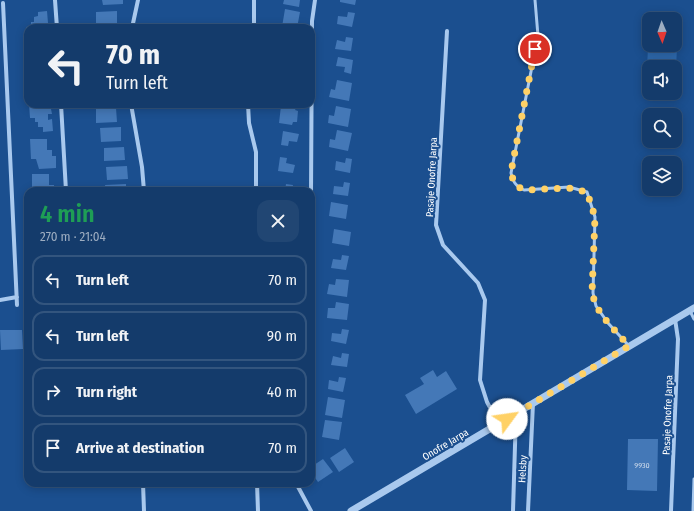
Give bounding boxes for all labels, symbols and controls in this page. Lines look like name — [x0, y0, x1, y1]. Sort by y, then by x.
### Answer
north arrow — [642, 12, 682, 52]
map controls — [642, 12, 682, 196]
pin — [518, 32, 552, 66]
text: 70 m — [106, 38, 160, 71]
icon: arrive — [524, 38, 546, 60]
icon: left — [40, 40, 92, 92]
button: sound — [642, 60, 682, 100]
text: Turn left — [106, 72, 168, 94]
button: search — [642, 108, 682, 148]
street label: Pasaje Onofre Jarpa — [424, 137, 440, 217]
button: layers — [642, 156, 682, 196]
text: 4 min — [40, 200, 94, 228]
button: close — [257, 200, 299, 242]
text: 270 m · 21:04 — [40, 229, 106, 244]
icon: left — [42, 269, 64, 291]
text: Turn left — [76, 271, 129, 289]
text: 70 m — [268, 271, 297, 289]
icon: left — [42, 325, 64, 347]
text: Turn left — [76, 327, 129, 345]
text: 90 m — [267, 327, 297, 345]
street label: Pasaje Onofre Jarpa — [661, 375, 675, 455]
icon: right — [42, 381, 64, 403]
text: Turn right — [76, 383, 137, 401]
text: 40 m — [267, 383, 297, 401]
position arrow — [486, 398, 528, 440]
street label: Onofre Jarpa — [420, 426, 471, 463]
icon: arrive — [42, 437, 64, 459]
text: Arrive at destination — [76, 439, 204, 457]
text: 70 m — [268, 439, 297, 457]
street label: Helsby — [516, 454, 530, 483]
house number: 9930 — [634, 461, 650, 470]

